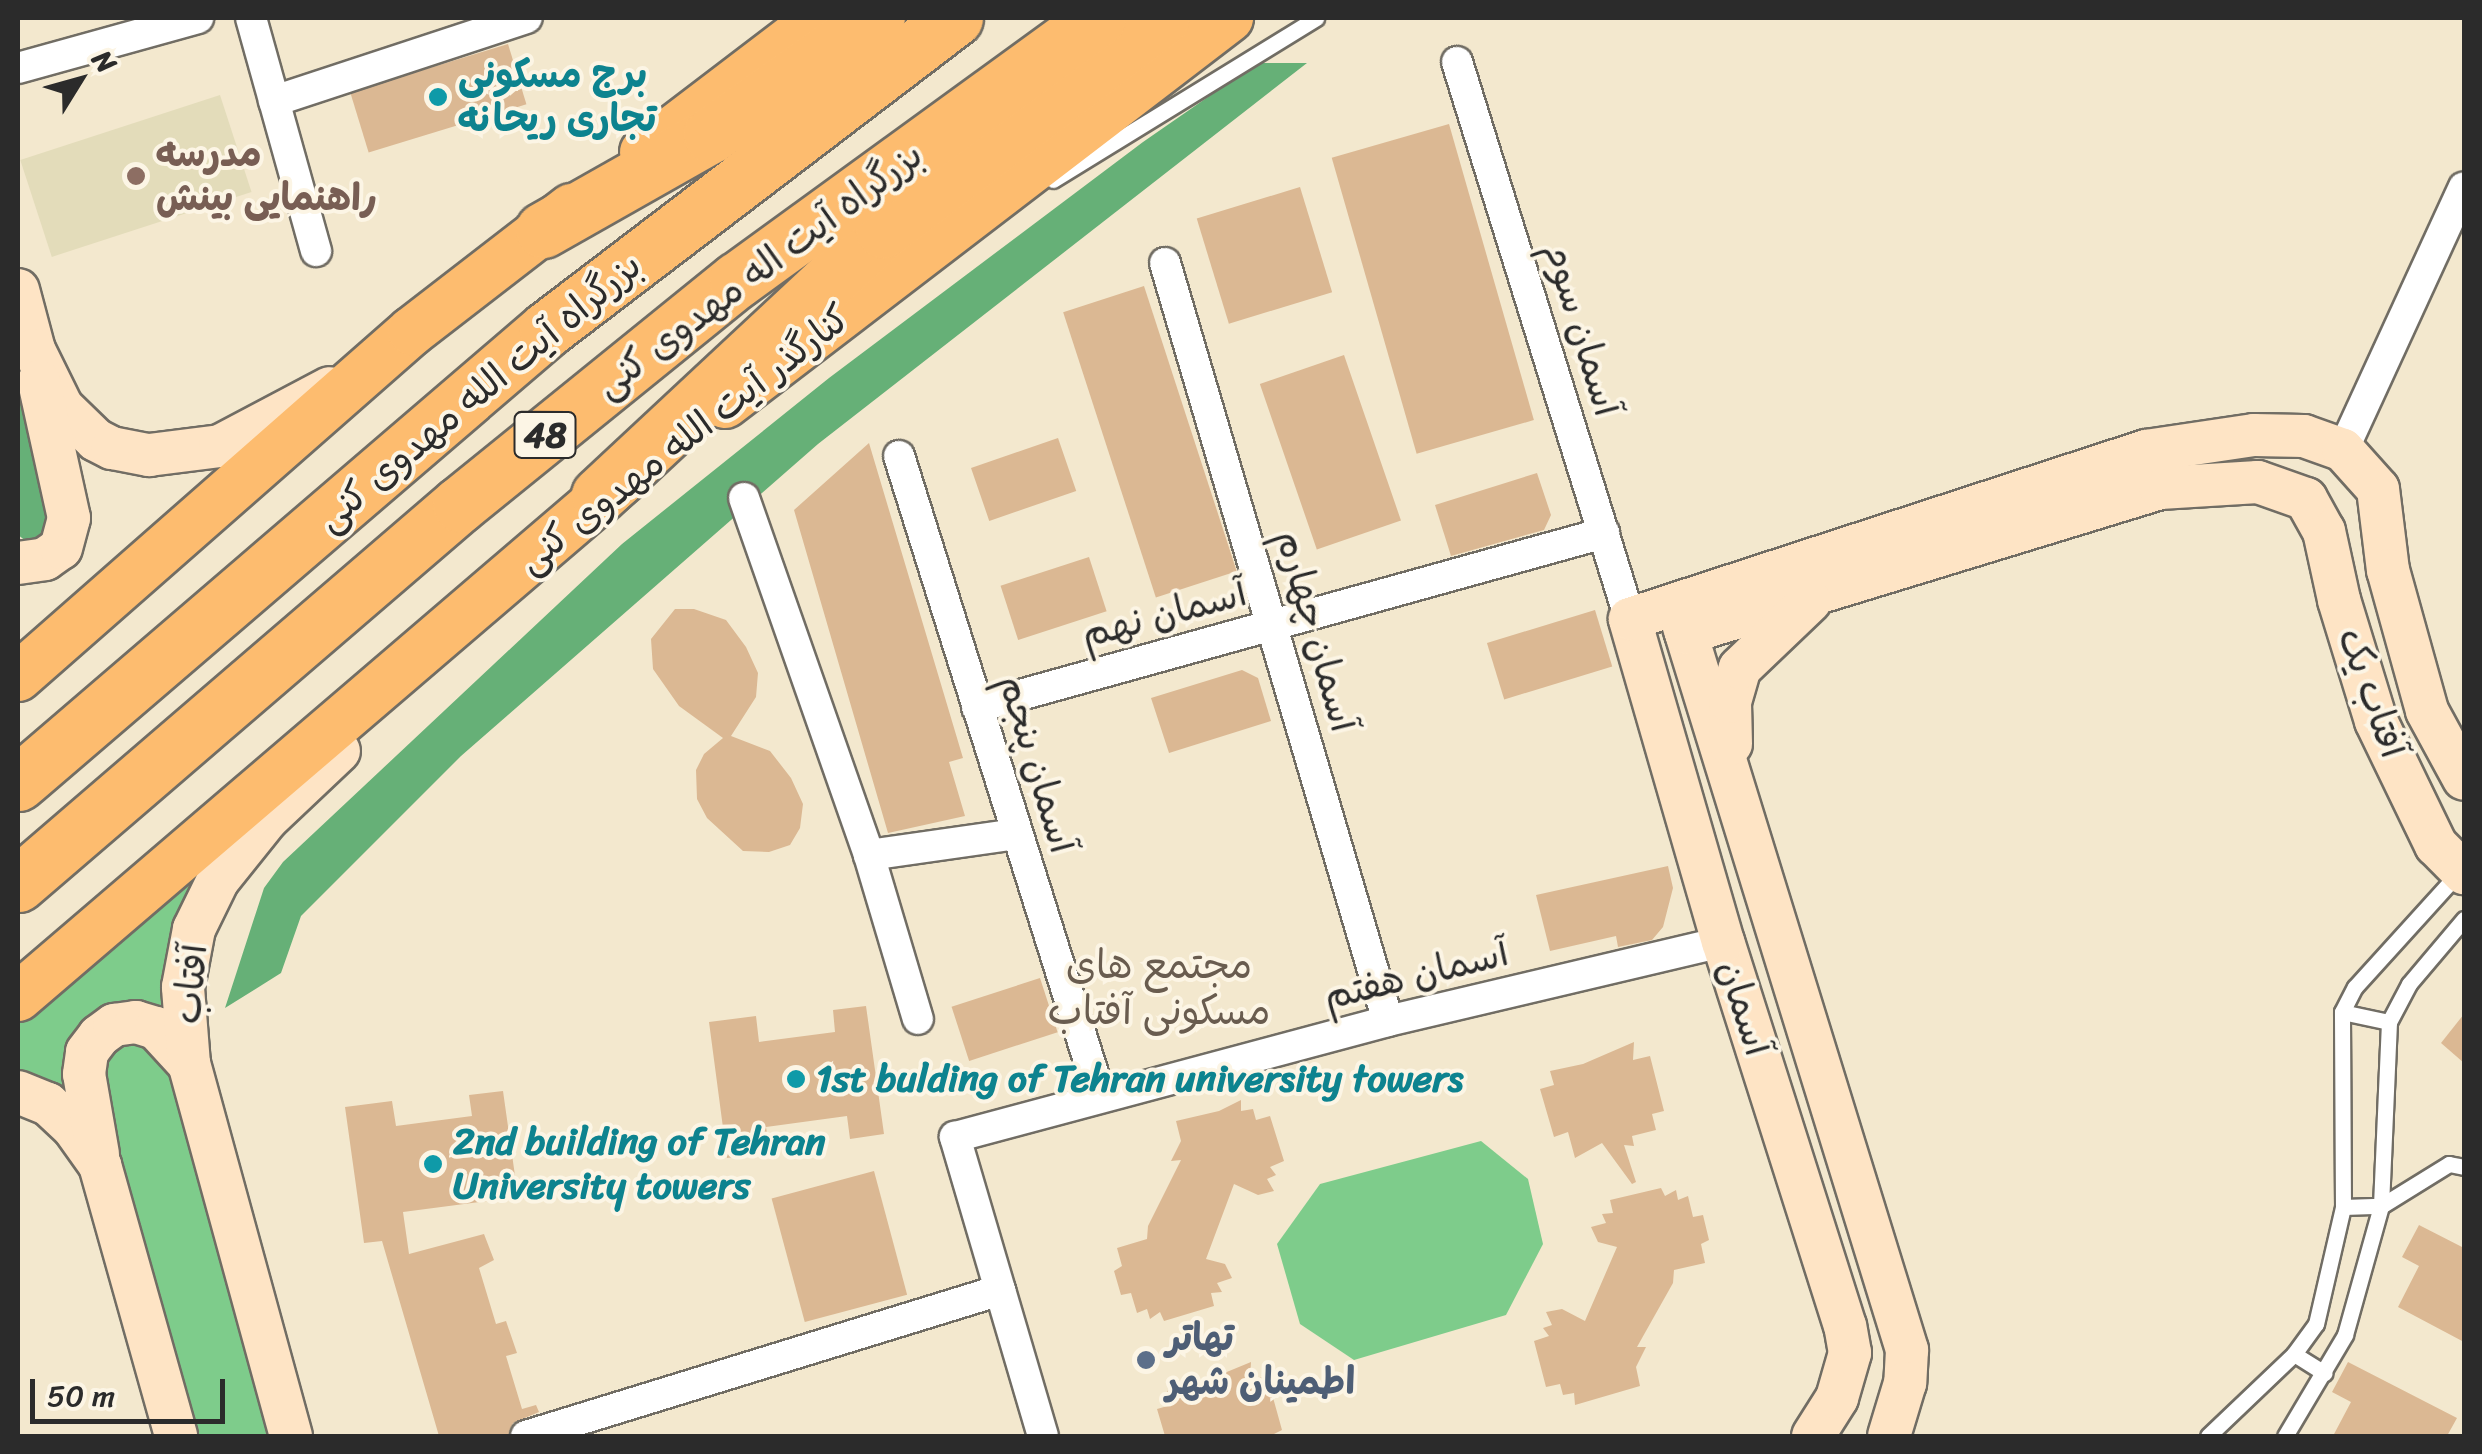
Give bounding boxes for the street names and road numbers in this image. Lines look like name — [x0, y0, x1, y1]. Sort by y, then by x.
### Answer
street label: بزرگراه آیت اله مهدوی کنی — [586, 132, 932, 408]
street label: آسمان سوم — [1534, 236, 1630, 422]
street label: بزرگراه آیت الله مهدوی کنی — [307, 243, 651, 541]
street label: کنارگذر آیت الله مهدوی کنی — [509, 295, 859, 583]
road number: 48 — [512, 405, 578, 465]
street label: آسمان چهارم — [1265, 525, 1367, 737]
street label: آسمان نهم — [1076, 570, 1252, 658]
street label: آفتاب یک — [2328, 622, 2416, 764]
street label: آسمان پنجم — [988, 669, 1086, 859]
street label: آسمان هفتم — [1319, 930, 1513, 1020]
street label: آفتاب — [165, 942, 217, 1026]
street label: آسمان — [1707, 955, 1781, 1061]

